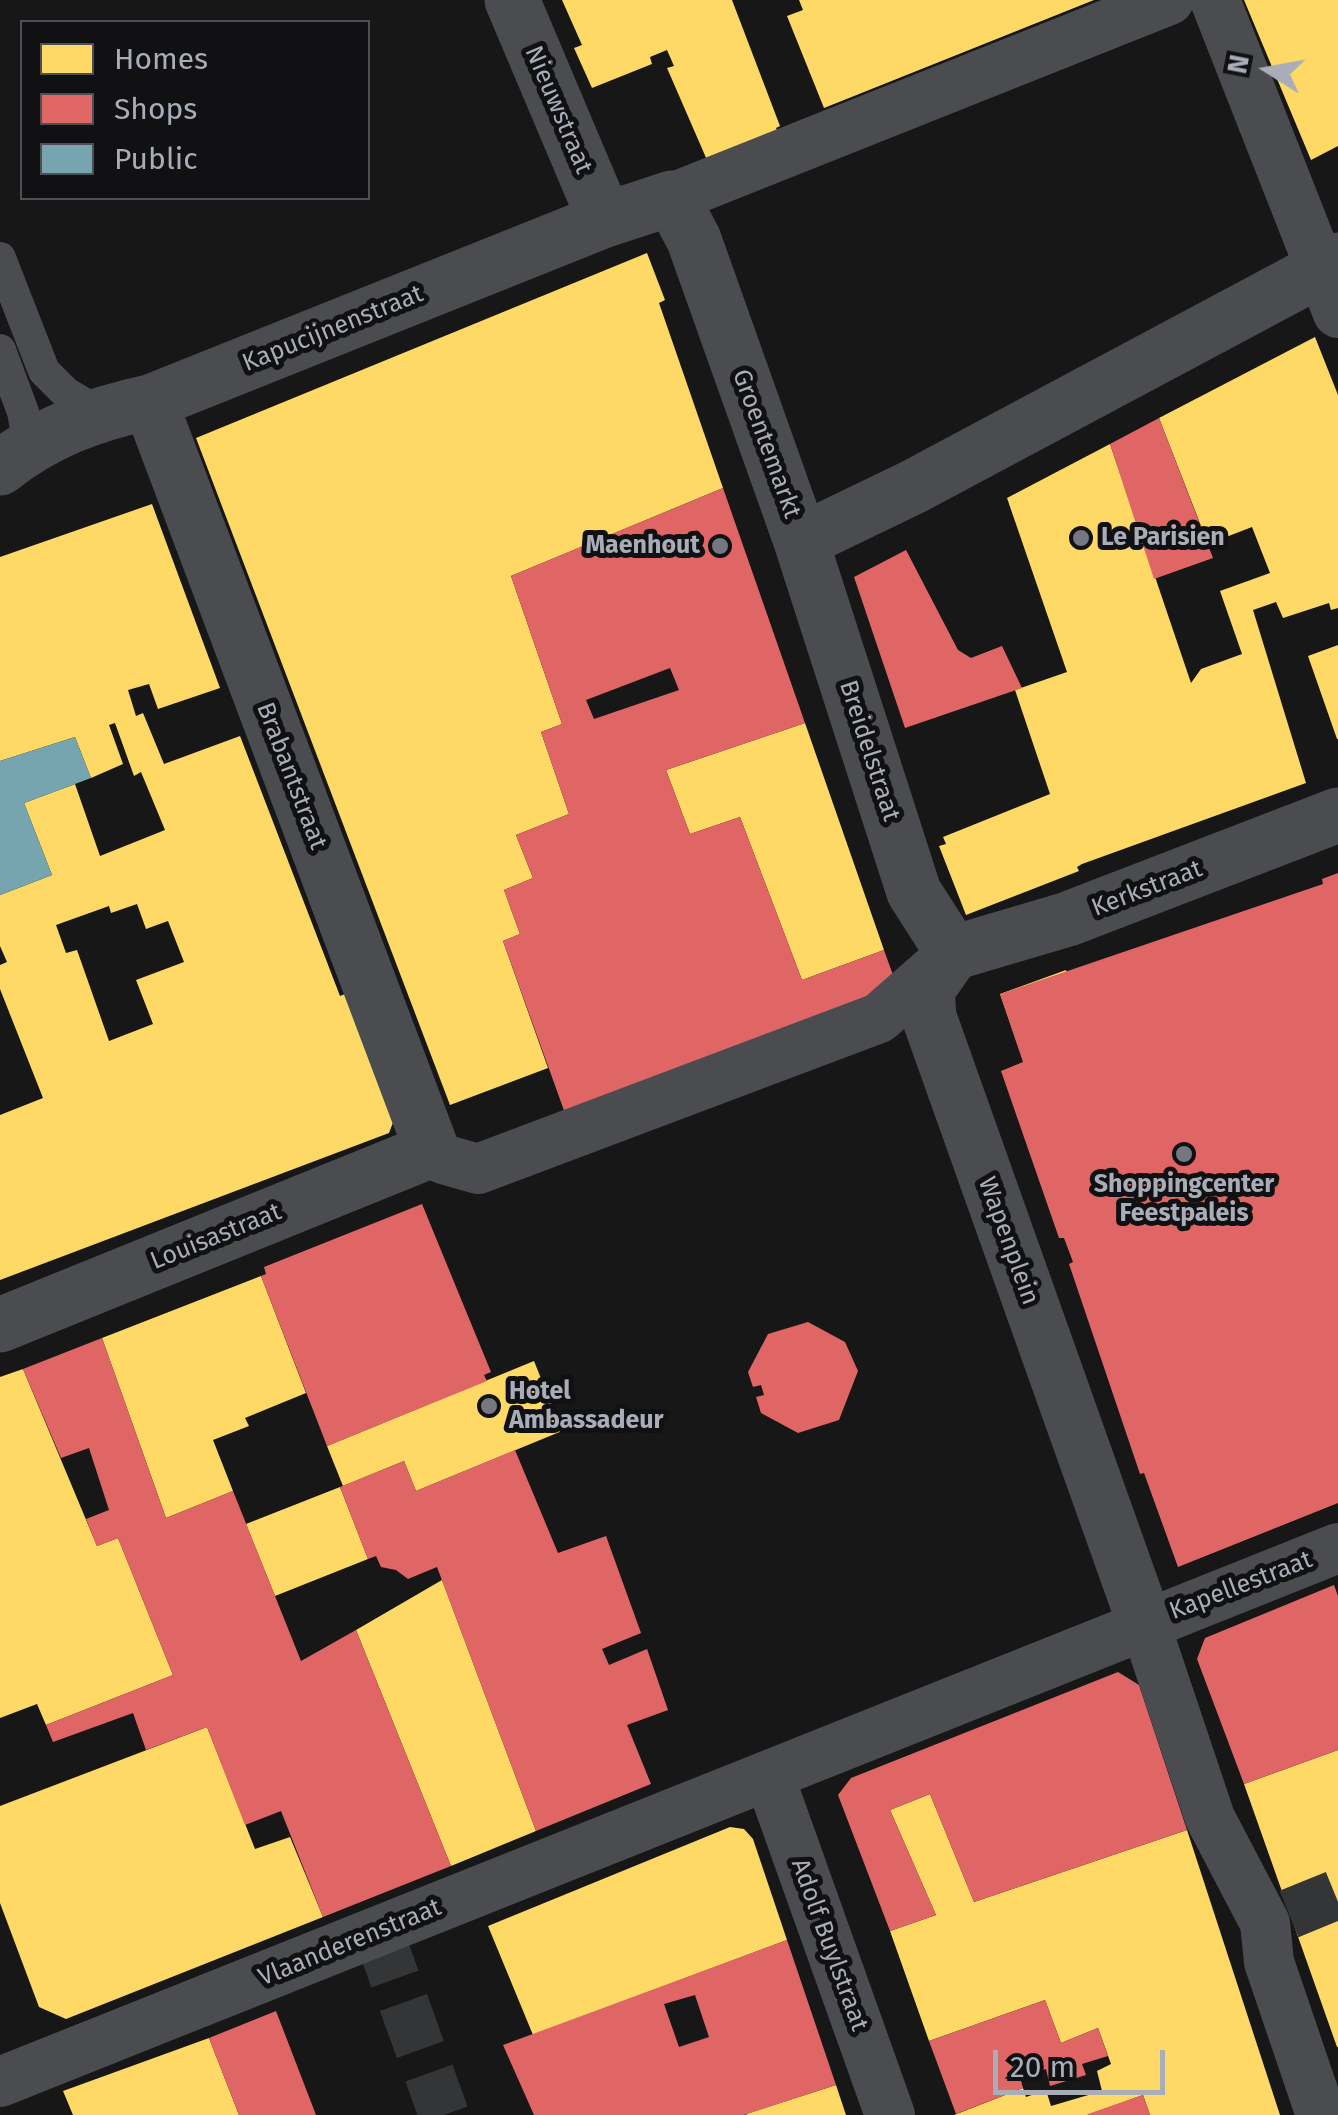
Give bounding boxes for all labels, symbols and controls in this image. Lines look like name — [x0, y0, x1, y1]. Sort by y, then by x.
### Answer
legend — [20, 20, 370, 200]
north arrow — [1218, 20, 1318, 120]
text: Homes — [114, 41, 208, 77]
street label: Nieuwstraat — [518, 42, 598, 178]
text: N — [1220, 52, 1256, 76]
text: Shops — [114, 91, 197, 127]
text: Public — [114, 141, 198, 177]
street label: Kapucijnenstraat — [238, 279, 428, 379]
street label: Groentemarkt — [725, 365, 807, 523]
place label: Le Parisien — [1101, 523, 1225, 553]
marker: Le Parisien — [1070, 527, 1092, 549]
place label: Maenhout — [585, 531, 700, 561]
marker: Maenhout — [709, 535, 731, 557]
street label: Breidelstraat — [832, 677, 906, 825]
street label: Brabantstraat — [249, 698, 333, 854]
street label: Kerkstraat — [1088, 854, 1206, 924]
marker: Shoppingcenter Feestpaleis — [1173, 1143, 1195, 1165]
place label: Shoppingcenter Feestpaleis — [1094, 1170, 1274, 1229]
street label: Wapenplein — [971, 1173, 1045, 1309]
street label: Louisastraat — [146, 1197, 286, 1277]
place label: Hotel Ambassadeur — [509, 1377, 664, 1436]
marker: Hotel Ambassadeur — [478, 1395, 500, 1417]
street label: Kapellestraat — [1165, 1545, 1317, 1627]
street label: Adolf Buylstraat — [784, 1855, 874, 2035]
street label: Vlaanderenstraat — [254, 1893, 446, 1993]
scale bar — [998, 2030, 1170, 2092]
text: 20 m — [1010, 2049, 1075, 2085]

